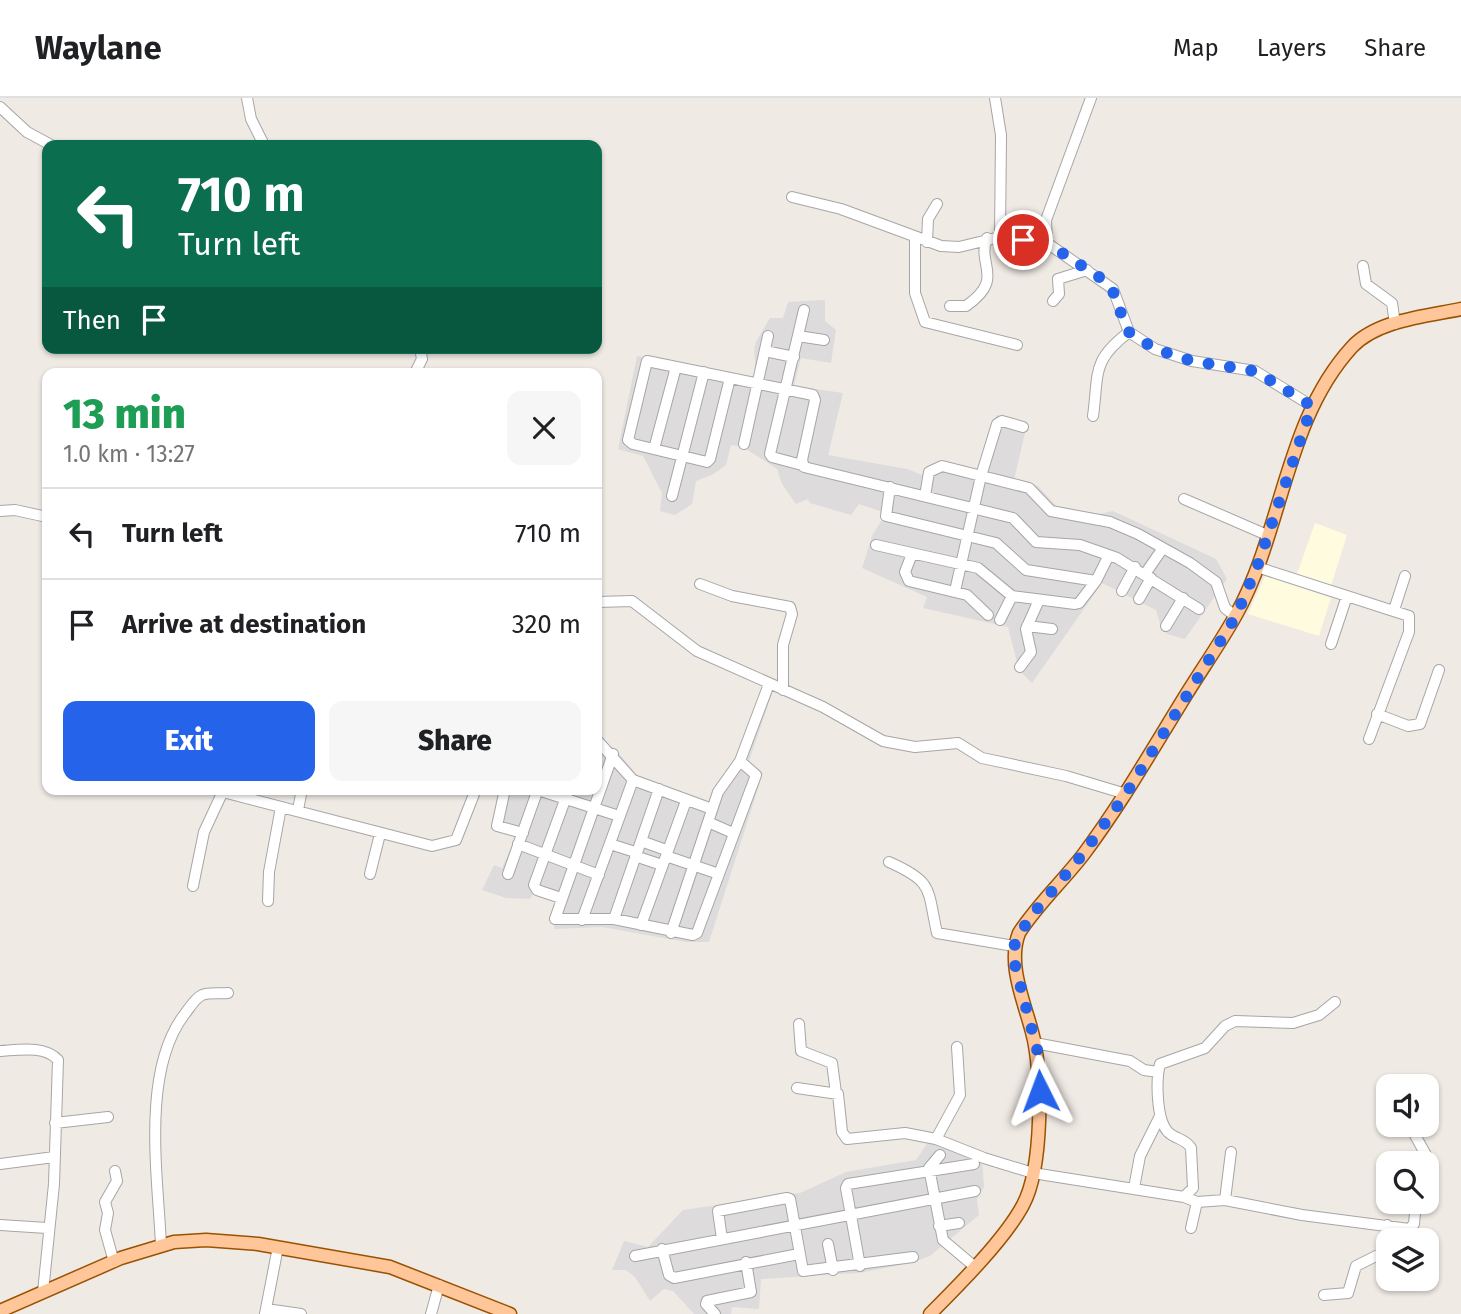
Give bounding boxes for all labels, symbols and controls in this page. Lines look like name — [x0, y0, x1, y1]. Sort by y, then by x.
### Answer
text: Waylane — [35, 28, 162, 68]
text: Map — [1173, 34, 1219, 62]
text: Layers — [1257, 34, 1326, 62]
text: Share — [1364, 34, 1426, 62]
text: 710 m — [178, 165, 305, 224]
icon: left — [63, 168, 154, 259]
pin — [993, 210, 1053, 270]
icon: arrive — [1004, 221, 1042, 259]
text: Turn left — [178, 225, 300, 263]
icon: arrive — [135, 301, 173, 339]
text: Then — [63, 305, 121, 336]
text: 13 min — [63, 389, 186, 439]
button: close — [507, 391, 581, 465]
text: 1.0 km · 13:27 — [63, 440, 195, 468]
icon: left — [63, 515, 101, 553]
text: Turn left — [122, 518, 223, 549]
text: 710 m — [515, 518, 581, 549]
icon: arrive — [63, 606, 101, 644]
text: Arrive at destination — [122, 609, 366, 640]
text: 320 m — [512, 609, 581, 640]
button: Exit — [63, 701, 315, 781]
button: Share — [329, 701, 581, 781]
position arrow — [1003, 1054, 1077, 1128]
map controls — [1376, 1074, 1439, 1291]
button: sound — [1376, 1074, 1439, 1137]
button: search — [1376, 1151, 1439, 1214]
button: layers — [1376, 1228, 1439, 1291]

